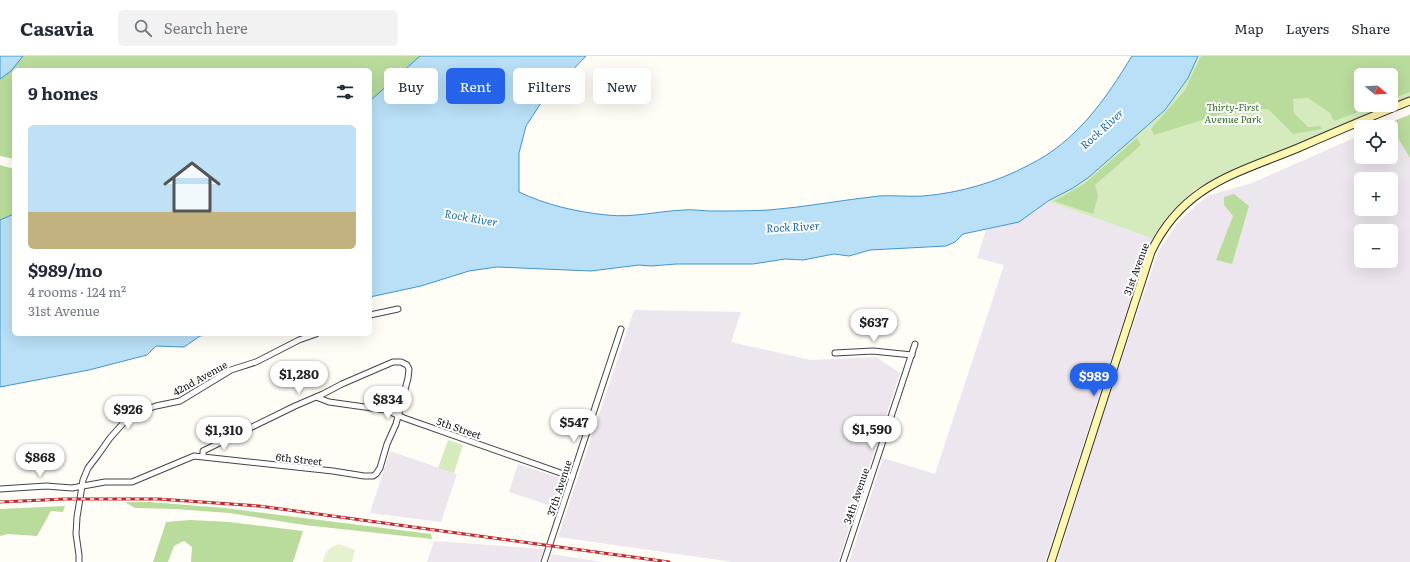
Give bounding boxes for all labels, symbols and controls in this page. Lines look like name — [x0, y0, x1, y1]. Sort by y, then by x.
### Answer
search box — [118, 10, 398, 46]
text: Casavia — [20, 14, 94, 42]
text: Search here — [164, 16, 248, 39]
icon: search — [132, 17, 154, 39]
text: Map — [1234, 18, 1264, 38]
text: Layers — [1286, 18, 1329, 38]
text: Share — [1351, 18, 1390, 38]
chip: Buy — [384, 68, 438, 104]
chip: Rent — [446, 68, 505, 104]
chip: Filters — [513, 68, 585, 104]
chip: New — [593, 68, 651, 104]
north arrow — [1354, 68, 1398, 112]
map controls — [1354, 68, 1398, 268]
text: 9 homes — [28, 80, 98, 105]
icon: filters — [334, 81, 356, 103]
park label: Thirty-First Avenue Park — [1204, 99, 1262, 126]
water label: Rock River — [1076, 104, 1127, 152]
button: locate — [1354, 120, 1398, 164]
icon: home — [156, 151, 228, 223]
button: + — [1354, 172, 1398, 216]
water label: Rock River — [443, 204, 499, 230]
water label: Rock River — [766, 217, 820, 235]
button: − — [1354, 224, 1398, 268]
street label: 31st Avenue — [1119, 240, 1152, 297]
text: $989/mo — [28, 257, 103, 282]
text: 4 rooms · 124 m² — [28, 282, 126, 301]
text: 31st Avenue — [28, 301, 100, 320]
pin: $637 — [850, 309, 898, 343]
text: $637 — [859, 312, 889, 331]
street label: 42nd Avenue — [170, 356, 230, 399]
pin: $1,280 — [266, 361, 332, 395]
pin: $989 — [1070, 363, 1118, 397]
text: $1,280 — [279, 364, 319, 383]
text: $989 — [1079, 366, 1109, 385]
pin: $834 — [364, 386, 412, 420]
text: $834 — [373, 389, 403, 408]
pin: $926 — [104, 396, 152, 430]
text: $926 — [113, 399, 143, 418]
pin: $547 — [550, 409, 598, 443]
text: $547 — [559, 412, 589, 431]
street label: 5th Street — [435, 413, 484, 442]
pin: $1,590 — [839, 416, 905, 450]
pin: $1,310 — [191, 417, 257, 451]
text: $1,590 — [852, 419, 892, 438]
text: $1,310 — [205, 420, 243, 439]
pin: $868 — [16, 444, 64, 478]
text: $868 — [25, 447, 55, 466]
street label: 6th Street — [275, 449, 323, 468]
street label: 37th Avenue — [542, 458, 575, 518]
street label: 34th Avenue — [839, 466, 872, 526]

